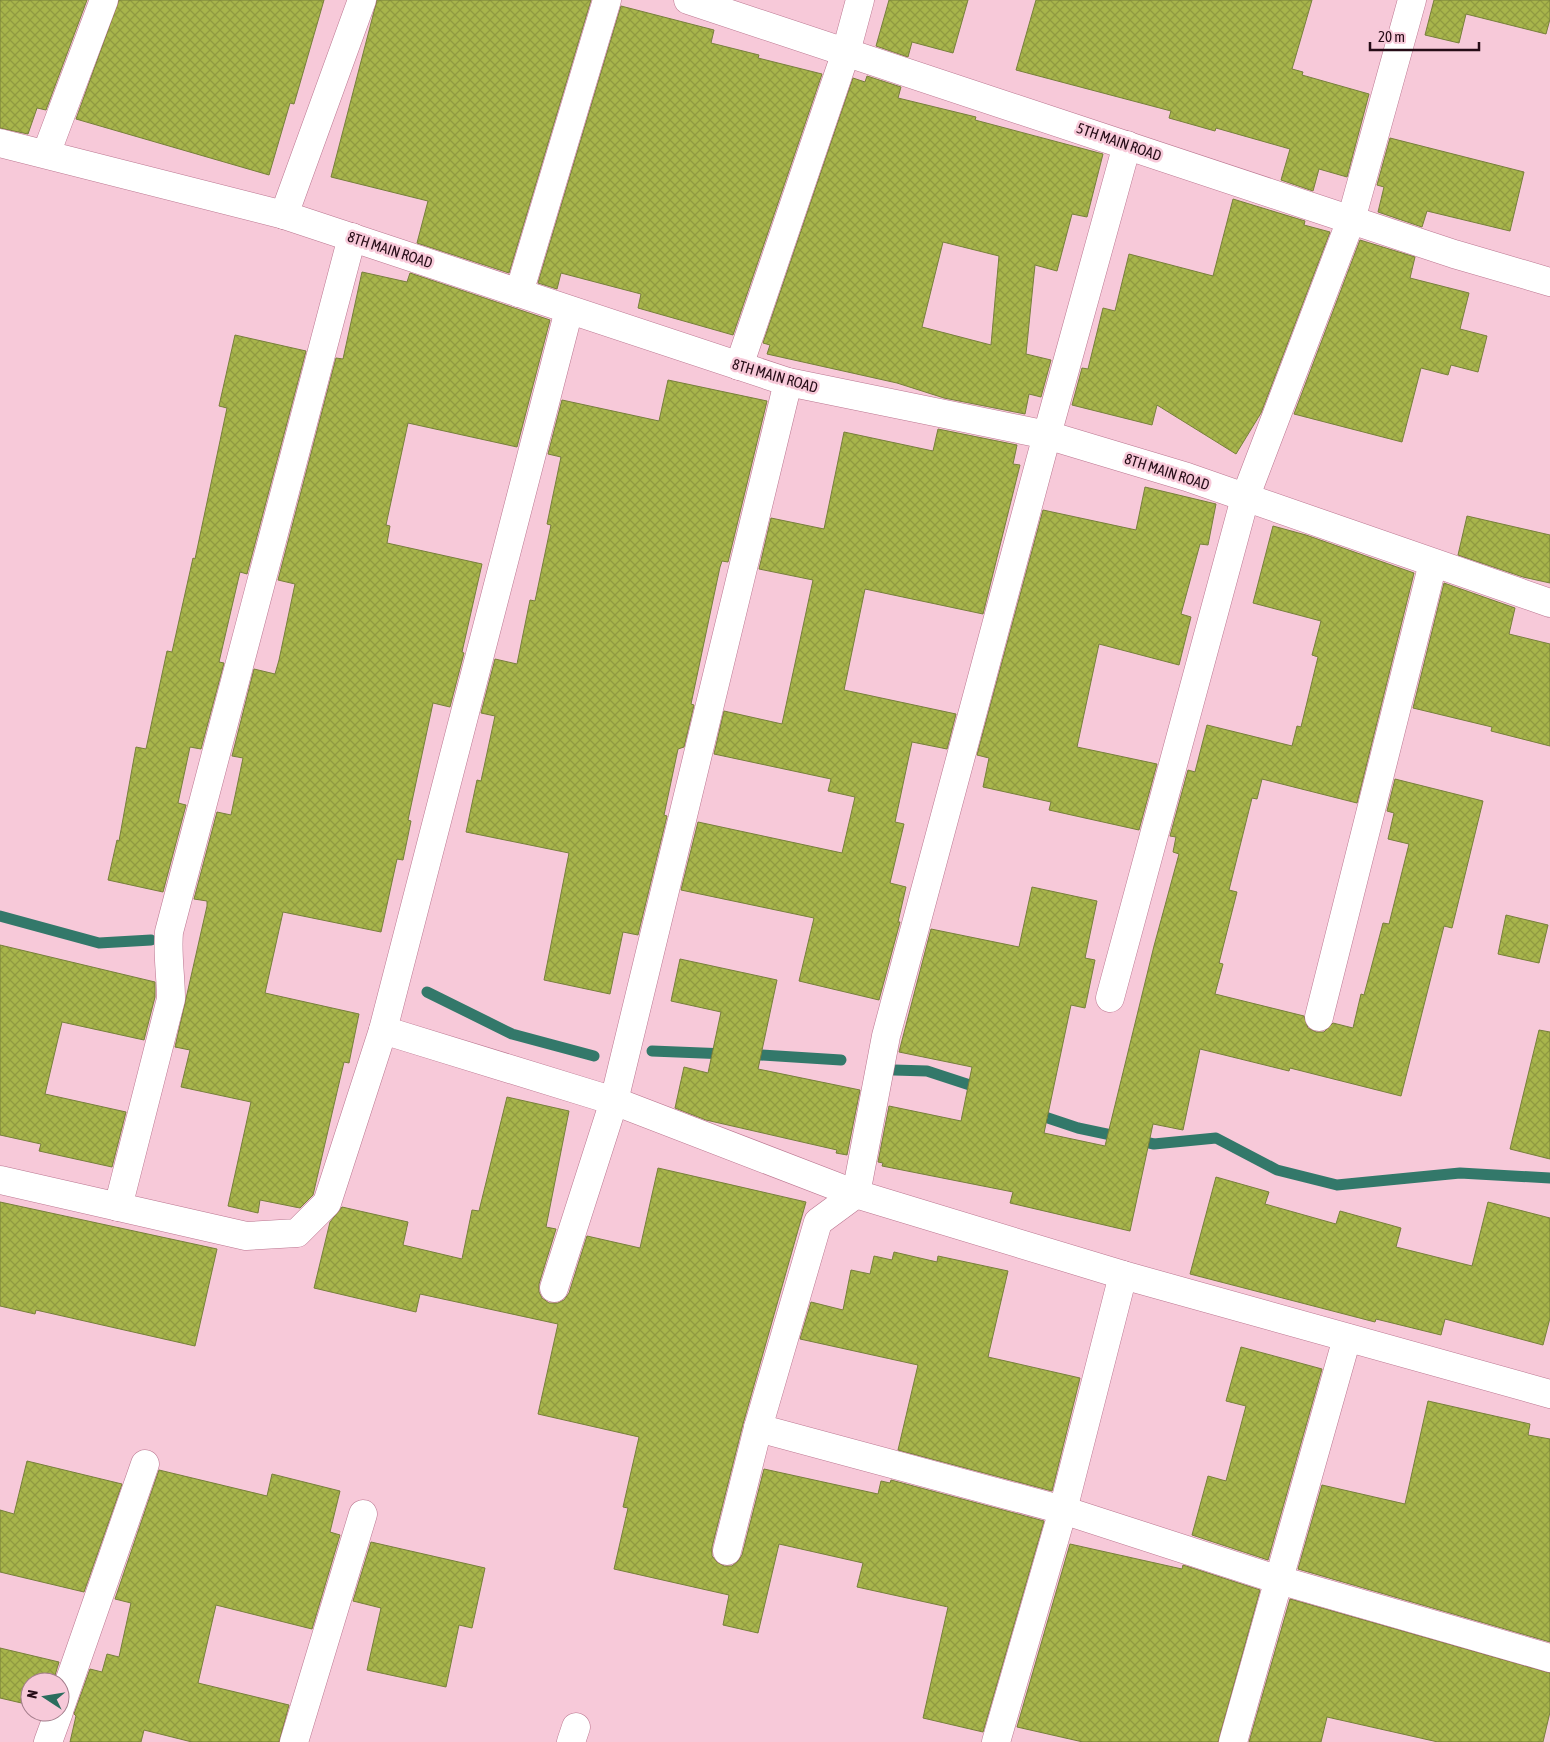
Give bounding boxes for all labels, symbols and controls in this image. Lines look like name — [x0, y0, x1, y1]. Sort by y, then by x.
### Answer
scale bar — [1370, 20, 1479, 52]
text: 20 m — [1378, 28, 1405, 45]
street label: 5TH MAIN ROAD — [1075, 119, 1164, 164]
street label: 8TH MAIN ROAD — [345, 228, 435, 271]
street label: 8TH MAIN ROAD — [730, 355, 820, 396]
street label: 8TH MAIN ROAD — [1122, 450, 1212, 493]
north arrow — [20, 1672, 70, 1722]
text: N — [24, 1689, 41, 1700]

